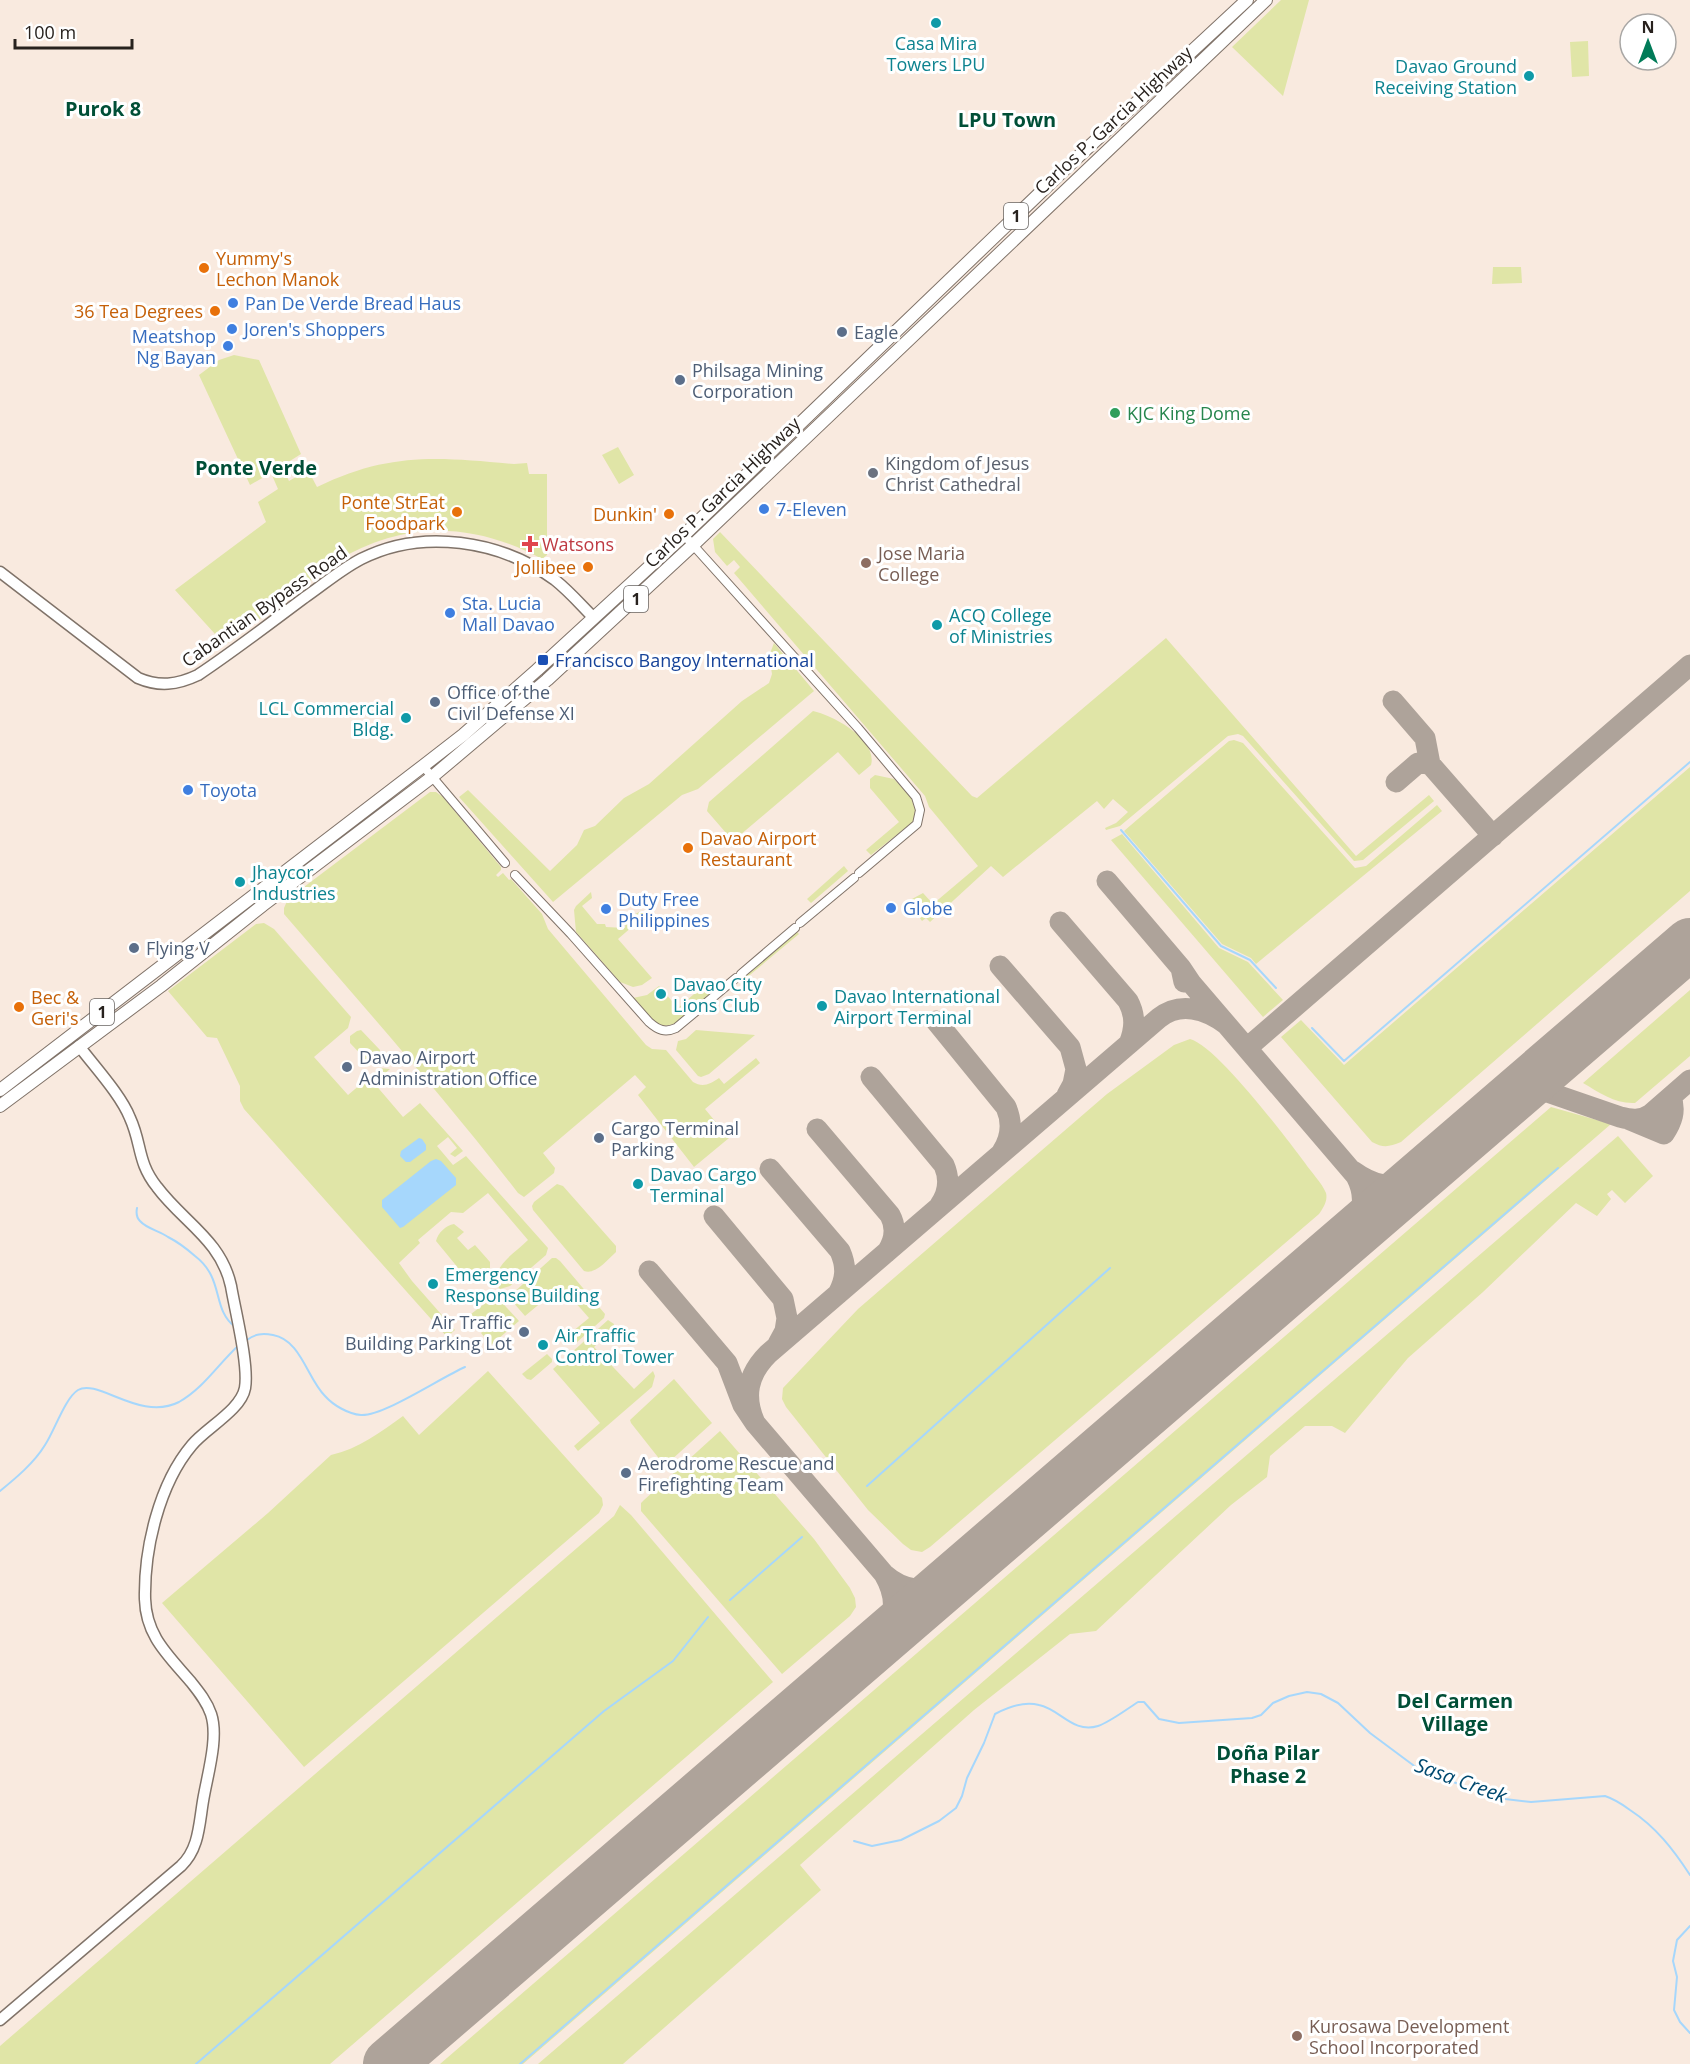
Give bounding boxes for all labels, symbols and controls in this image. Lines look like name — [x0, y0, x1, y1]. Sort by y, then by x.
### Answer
scale bar — [15, 12, 132, 50]
north arrow — [1618, 12, 1678, 72]
marker: Casa Mira Towers LPU — [929, 16, 943, 30]
text: N — [1641, 16, 1655, 38]
text: 100 m — [24, 20, 76, 44]
place label: Casa Mira Towers LPU — [887, 31, 985, 76]
street label: Carlos P. Garcia Highway — [1029, 40, 1198, 200]
place label: Davao Ground Receiving Station — [1374, 54, 1517, 99]
marker: Davao Ground Receiving Station — [1522, 69, 1536, 83]
district label: Purok 8 — [65, 95, 141, 122]
district label: LPU Town — [958, 106, 1056, 133]
road number: 1 — [1004, 203, 1028, 229]
place label: Yummy's Lechon Manok — [216, 246, 340, 291]
marker: Yummy's Lechon Manok — [197, 261, 211, 275]
place label: Pan De Verde Bread Haus — [245, 291, 461, 315]
marker: Pan De Verde Bread Haus — [226, 296, 240, 310]
place label: 36 Tea Degrees — [74, 299, 203, 323]
marker: 36 Tea Degrees — [208, 304, 222, 318]
place label: Joren's Shoppers — [242, 317, 385, 341]
place label: Eagle — [854, 320, 898, 344]
marker: Joren's Shoppers — [225, 322, 239, 336]
place label: Meatshop Ng Bayan — [132, 324, 216, 369]
marker: Eagle — [835, 325, 849, 339]
marker: Meatshop Ng Bayan — [221, 339, 235, 353]
place label: Philsaga Mining Corporation — [692, 358, 823, 403]
marker: Philsaga Mining Corporation — [673, 373, 687, 387]
place label: KJC King Dome — [1127, 401, 1251, 425]
marker: KJC King Dome — [1108, 406, 1122, 420]
street label: Carlos P. Garcia Highway — [639, 411, 806, 573]
place label: Kingdom of Jesus Christ Cathedral — [885, 451, 1029, 496]
district label: Ponte Verde — [195, 454, 317, 481]
marker: Kingdom of Jesus Christ Cathedral — [866, 466, 880, 480]
place label: Ponte StrEat Foodpark — [341, 490, 446, 535]
place label: 7-Eleven — [776, 497, 847, 521]
place label: Dunkin' — [593, 502, 657, 526]
marker: 7-Eleven — [757, 502, 771, 516]
marker: Ponte StrEat Foodpark — [450, 505, 464, 519]
marker: Dunkin' — [662, 507, 676, 521]
place label: Watsons — [542, 532, 614, 556]
marker: Watsons — [523, 537, 537, 551]
street label: Cabantian Bypass Road — [177, 540, 351, 672]
place label: Jose Maria College — [876, 541, 965, 586]
place label: Jollibee — [513, 555, 576, 579]
marker: Jose Maria College — [859, 556, 873, 570]
marker: Jollibee — [581, 560, 595, 574]
road number: 1 — [624, 586, 648, 612]
place label: Sta. Lucia Mall Davao — [462, 591, 555, 636]
place label: ACQ College of Ministries — [949, 603, 1052, 648]
marker: Sta. Lucia Mall Davao — [443, 606, 457, 620]
marker: ACQ College of Ministries — [930, 618, 944, 632]
place label: Francisco Bangoy International — [555, 648, 814, 672]
marker: Francisco Bangoy International — [536, 653, 550, 667]
place label: Office of the Civil Defense XI — [447, 680, 575, 725]
marker: Office of the Civil Defense XI — [428, 695, 442, 709]
place label: LCL Commercial Bldg. — [259, 696, 394, 741]
marker: LCL Commercial Bldg. — [399, 711, 413, 725]
place label: Toyota — [200, 778, 257, 802]
marker: Toyota — [181, 783, 195, 797]
place label: Davao Airport Restaurant — [700, 826, 816, 871]
marker: Davao Airport Restaurant — [681, 841, 695, 855]
place label: Jhaycor Industries — [250, 860, 336, 905]
marker: Jhaycor Industries — [233, 875, 247, 889]
place label: Duty Free Philippines — [618, 887, 710, 932]
place label: Globe — [903, 896, 953, 920]
marker: Globe — [884, 901, 898, 915]
marker: Duty Free Philippines — [599, 902, 613, 916]
place label: Flying V — [146, 936, 210, 960]
marker: Flying V — [127, 941, 141, 955]
place label: Davao City Lions Club — [673, 972, 763, 1017]
place label: Davao International Airport Terminal — [834, 984, 1000, 1029]
place label: Bec & Geri's — [31, 985, 80, 1030]
marker: Davao City Lions Club — [654, 987, 668, 1001]
road number: 1 — [90, 999, 114, 1025]
marker: Davao International Airport Terminal — [815, 999, 829, 1013]
marker: Bec & Geri's — [12, 1000, 26, 1014]
place label: Davao Airport Administration Office — [359, 1045, 537, 1090]
marker: Davao Airport Administration Office — [340, 1060, 354, 1074]
place label: Cargo Terminal Parking — [611, 1116, 739, 1161]
marker: Cargo Terminal Parking — [592, 1131, 606, 1145]
place label: Davao Cargo Terminal — [650, 1162, 757, 1207]
marker: Davao Cargo Terminal — [631, 1177, 645, 1191]
place label: Emergency Response Building — [445, 1262, 599, 1307]
marker: Emergency Response Building — [426, 1277, 440, 1291]
place label: Air Traffic Building Parking Lot — [345, 1310, 512, 1355]
place label: Air Traffic Control Tower — [555, 1323, 675, 1368]
marker: Air Traffic Building Parking Lot — [517, 1325, 531, 1339]
marker: Air Traffic Control Tower — [536, 1338, 550, 1352]
place label: Aerodrome Rescue and Firefighting Team — [638, 1451, 835, 1496]
marker: Aerodrome Rescue and Firefighting Team — [619, 1466, 633, 1480]
district label: Del Carmen Village — [1397, 1687, 1513, 1737]
district label: Doña Pilar Phase 2 — [1216, 1739, 1320, 1789]
water label: Sasa Creek — [1411, 1751, 1512, 1809]
place label: Kurosawa Development School Incorporated — [1309, 2014, 1509, 2059]
marker: Kurosawa Development School Incorporated — [1290, 2029, 1304, 2043]

